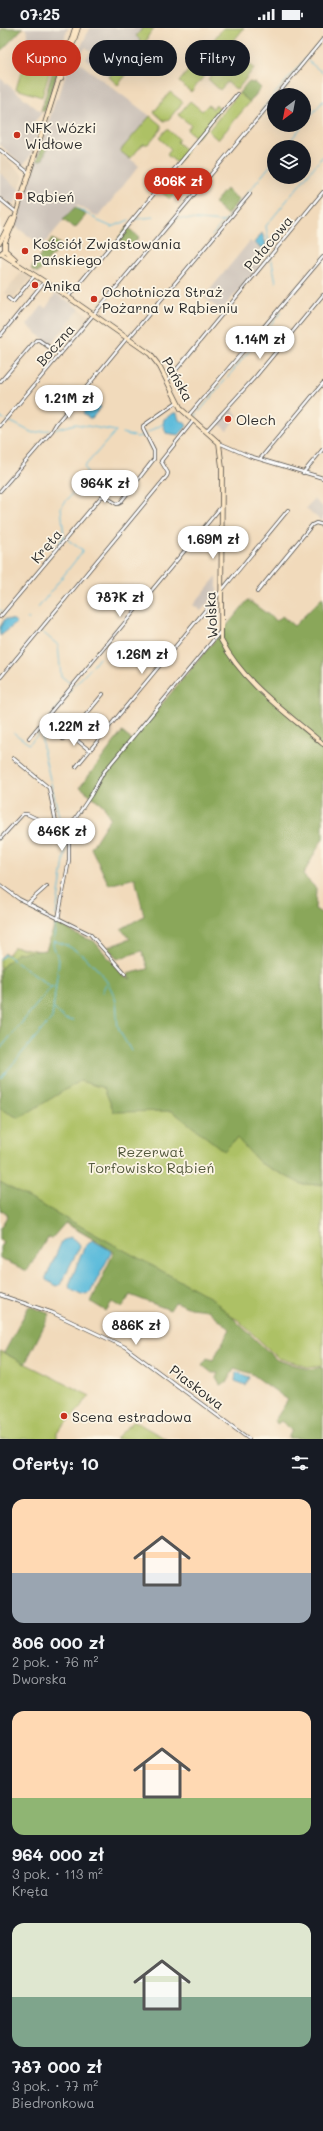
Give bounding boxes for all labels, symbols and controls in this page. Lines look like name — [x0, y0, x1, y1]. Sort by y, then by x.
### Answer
text: 07:25 — [20, 4, 60, 24]
chip: Kupno — [12, 40, 81, 76]
chip: Wynajem — [89, 40, 177, 76]
chip: Filtry — [185, 40, 250, 76]
north arrow — [267, 88, 311, 132]
map controls — [267, 88, 311, 184]
place label: NFK Wózki Widłowe — [25, 118, 96, 153]
marker: NFK Wózki Widłowe — [12, 130, 22, 140]
button: layers — [267, 140, 311, 184]
pin: 806K zł — [141, 168, 215, 202]
text: 806K zł — [153, 172, 203, 189]
place label: Rąbień — [27, 187, 74, 206]
marker: Rąbień — [14, 191, 24, 201]
street label: Pałacowa — [239, 211, 297, 275]
place label: Kościół Zwiastowania Pańskiego — [33, 234, 181, 269]
marker: Kościół Zwiastowania Pańskiego — [20, 246, 30, 256]
place label: Anika — [43, 276, 81, 295]
marker: Anika — [30, 280, 40, 290]
place label: Ochotnicza Straż Pożarna w Rąbieniu — [102, 282, 238, 317]
marker: Ochotnicza Straż Pożarna w Rąbieniu — [89, 294, 99, 304]
street label: Boczna — [32, 320, 78, 370]
pin: 1.14M zł — [219, 326, 301, 360]
text: 1.14M zł — [235, 330, 285, 347]
street label: Pańska — [158, 353, 198, 405]
pin: 1.21M zł — [28, 385, 110, 419]
text: 1.21M zł — [44, 389, 94, 406]
place label: Olech — [236, 410, 275, 429]
marker: Olech — [223, 414, 233, 424]
pin: 964K zł — [68, 470, 142, 504]
text: 964K zł — [80, 474, 130, 491]
street label: Kręta — [26, 525, 66, 567]
pin: 1.69M zł — [172, 526, 254, 560]
text: 1.69M zł — [187, 530, 239, 547]
pin: 787K zł — [83, 584, 157, 618]
text: 787K zł — [96, 588, 144, 605]
street label: Wolska — [200, 591, 222, 639]
pin: 1.26M zł — [101, 641, 183, 675]
text: 1.26M zł — [116, 645, 168, 662]
pin: 1.22M zł — [33, 713, 115, 747]
text: 1.22M zł — [48, 717, 100, 734]
pin: 846K zł — [25, 818, 99, 852]
text: 846K zł — [37, 822, 87, 839]
park label: Rezerwat Torfowisko Rąbień — [88, 1142, 214, 1177]
pin: 886K zł — [99, 1312, 173, 1346]
text: 886K zł — [111, 1316, 161, 1333]
street label: Piaskowa — [166, 1360, 228, 1414]
place label: Scena estradowa — [72, 1407, 192, 1426]
marker: Scena estradowa — [59, 1411, 69, 1421]
text: Oferty: 10 — [12, 1452, 99, 1474]
icon: filters — [289, 1452, 311, 1474]
icon: home — [126, 1525, 198, 1597]
text: 806 000 zł — [12, 1631, 105, 1653]
text: 2 pok. · 76 m² — [12, 1653, 98, 1670]
text: Dworska — [12, 1670, 67, 1687]
icon: home — [126, 1737, 198, 1809]
text: 964 000 zł — [12, 1843, 104, 1865]
text: 3 pok. · 113 m² — [12, 1865, 103, 1882]
text: Kręta — [12, 1882, 48, 1899]
icon: home — [126, 1949, 198, 2021]
text: 787 000 zł — [12, 2055, 102, 2077]
text: 3 pok. · 77 m² — [12, 2077, 98, 2094]
text: Biedronkowa — [12, 2094, 95, 2111]

